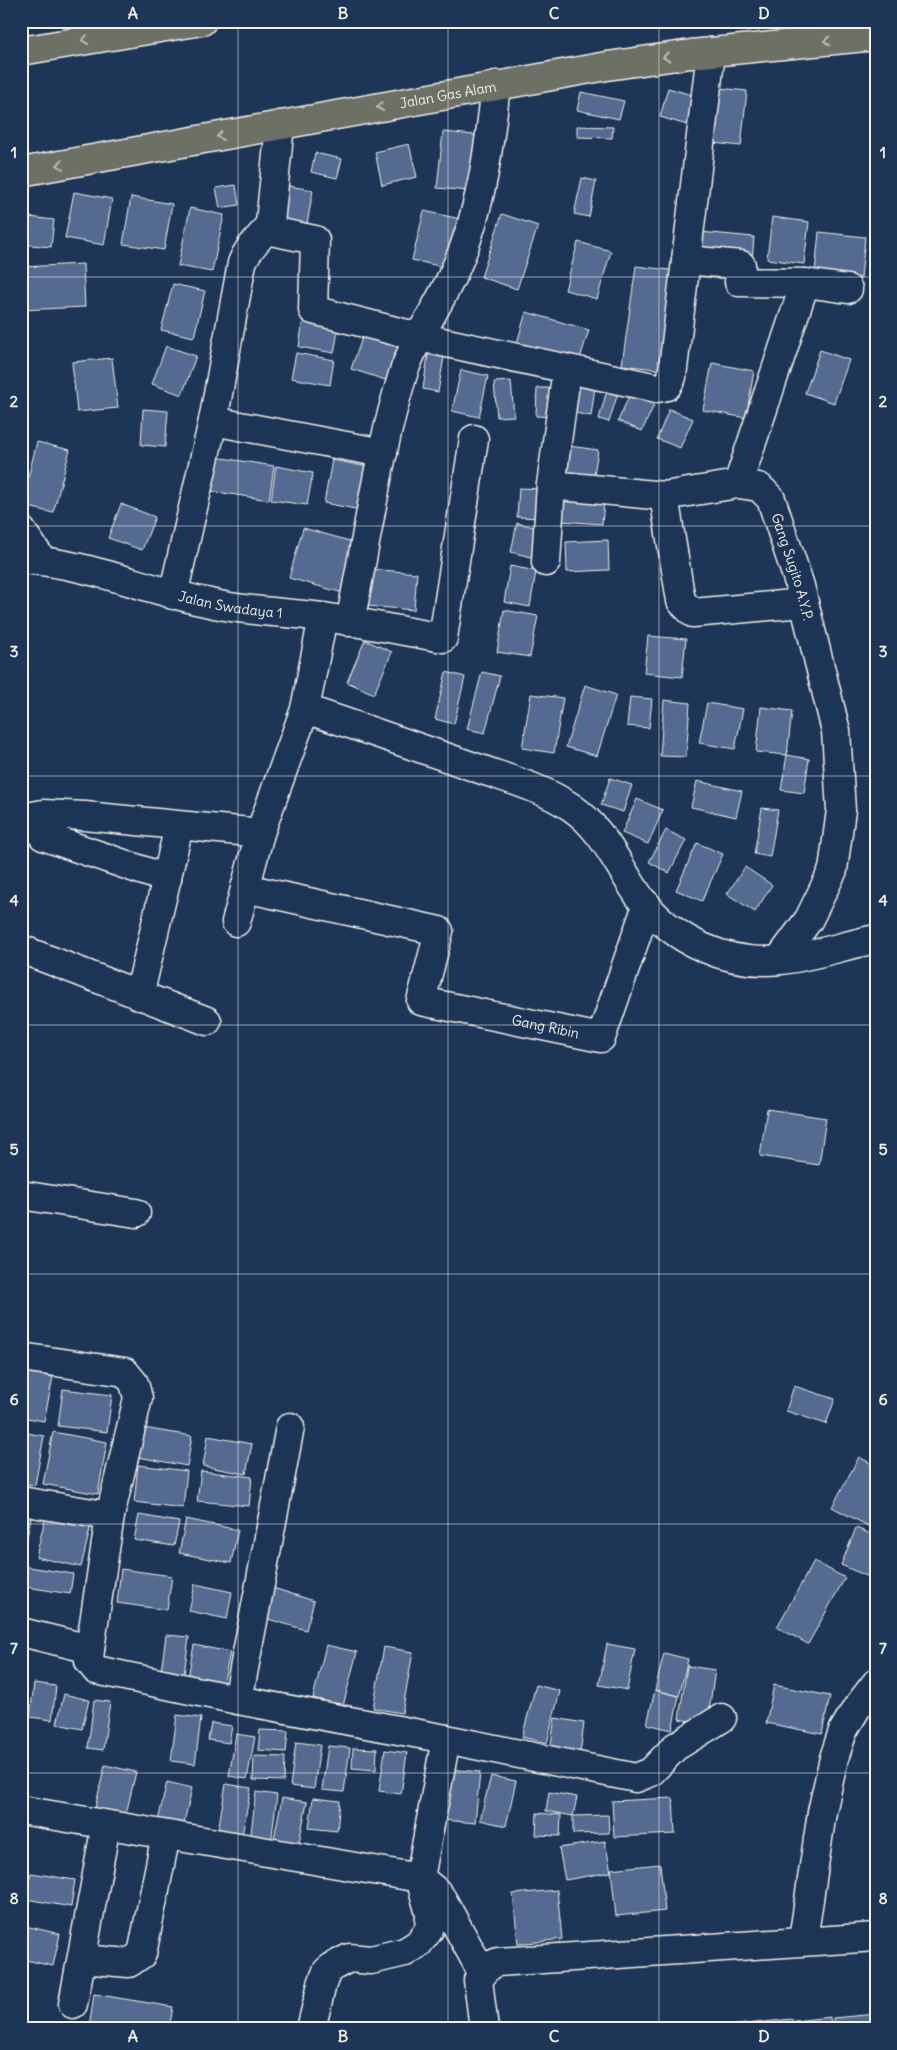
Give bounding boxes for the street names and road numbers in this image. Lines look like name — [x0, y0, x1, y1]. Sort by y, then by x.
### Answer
street label: Jalan Gas Alam — [398, 77, 498, 112]
street label: Gang Sugito A.Y.P. — [767, 511, 817, 622]
street label: Jalan Swadaya 1 — [177, 587, 283, 622]
street label: Gang Ribin — [510, 1011, 581, 1042]

